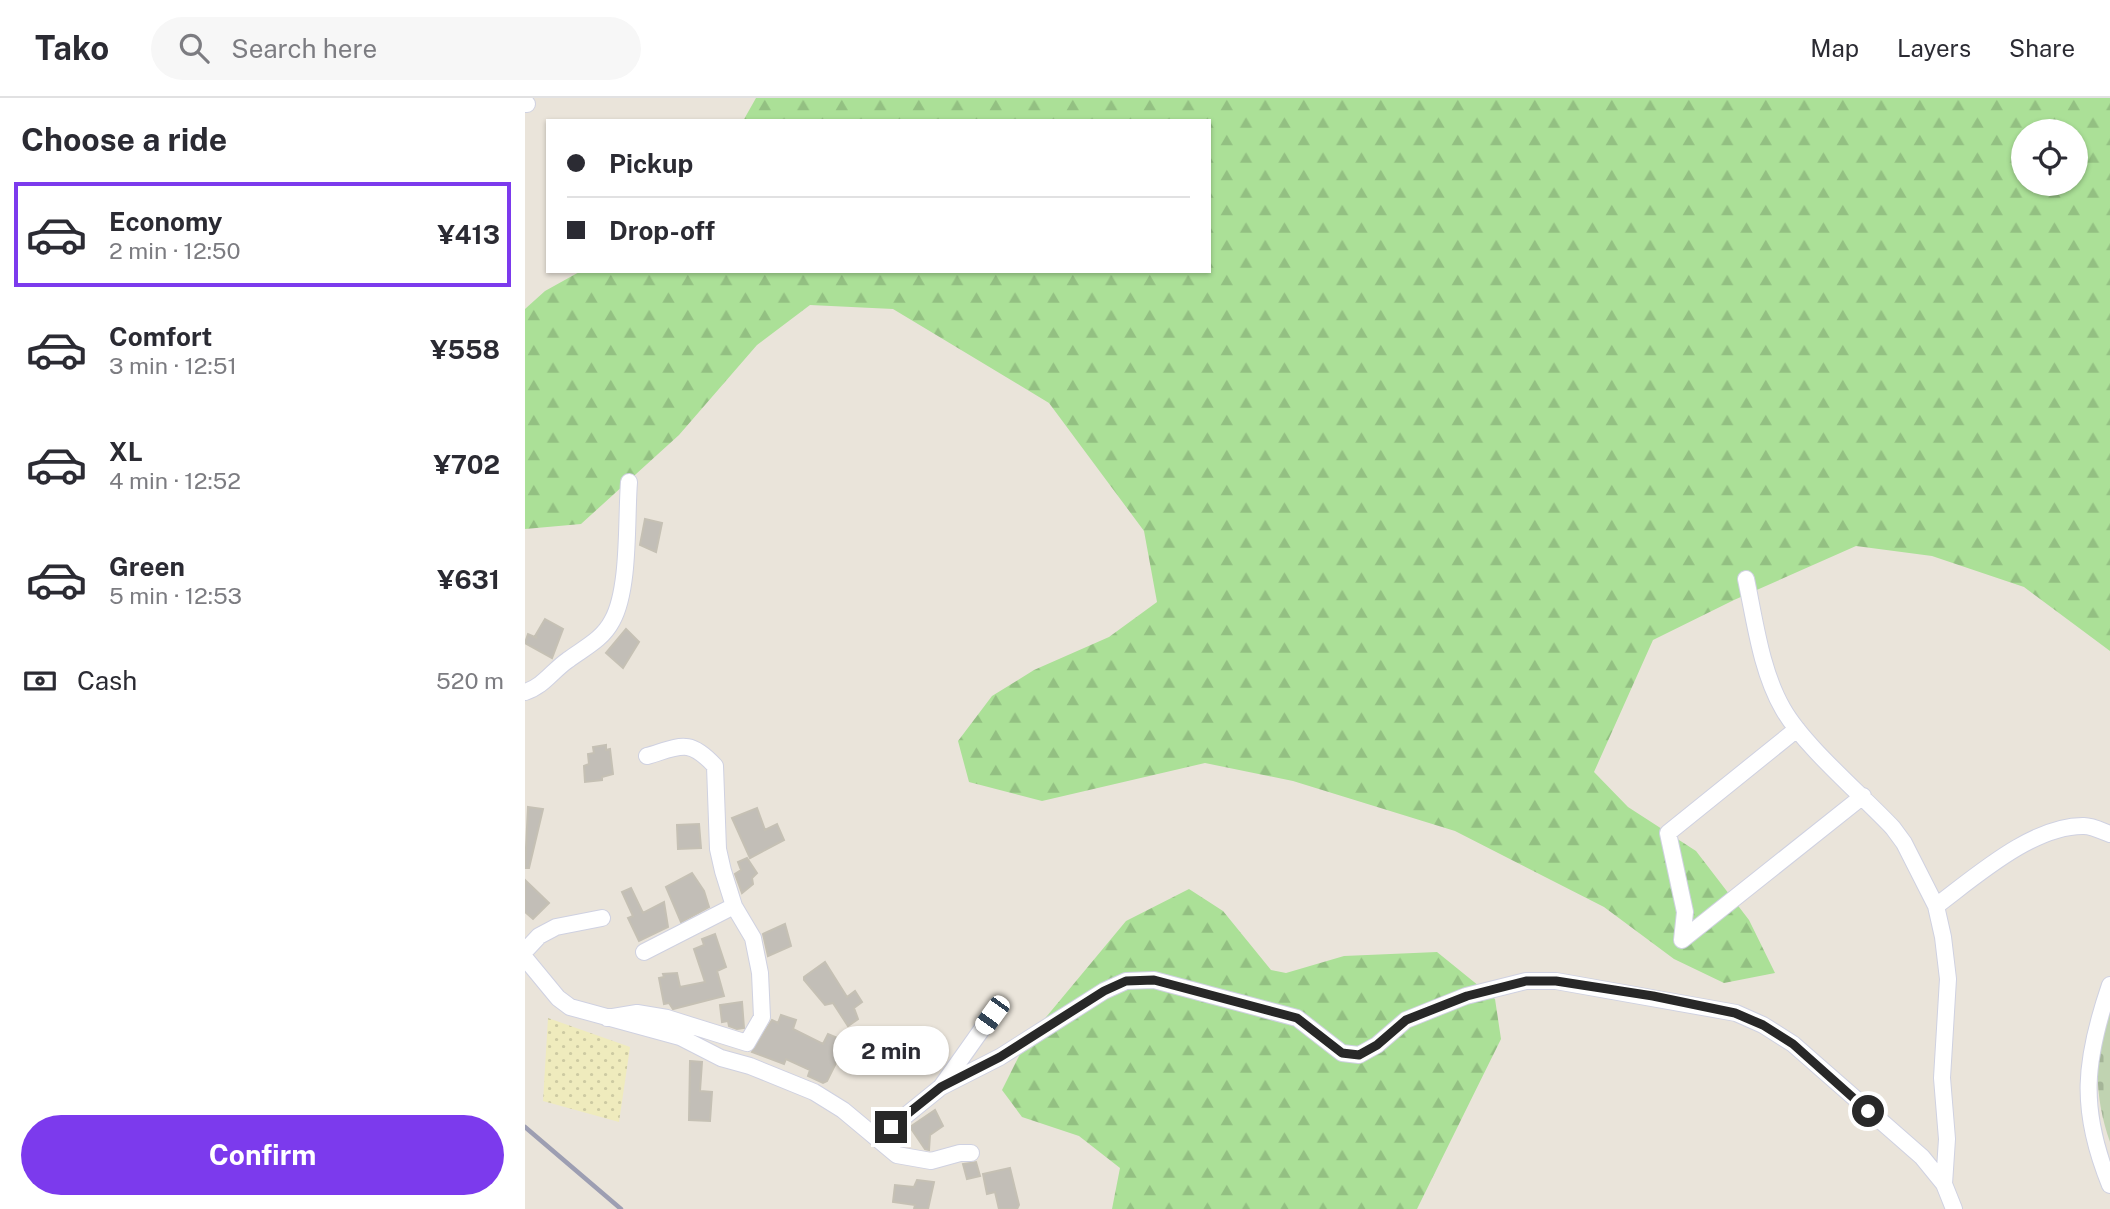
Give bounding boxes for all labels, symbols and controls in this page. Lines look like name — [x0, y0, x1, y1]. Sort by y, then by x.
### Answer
search box — [151, 17, 641, 80]
text: Tako — [35, 29, 109, 67]
icon: search — [175, 29, 213, 67]
text: Search here — [231, 33, 377, 64]
text: Map — [1810, 34, 1859, 62]
text: Layers — [1897, 34, 1971, 62]
text: Share — [2009, 34, 2075, 62]
map controls — [2011, 119, 2088, 196]
button: locate — [2011, 119, 2088, 196]
text: Choose a ride — [21, 121, 227, 158]
text: Pickup — [609, 148, 693, 179]
icon: car — [25, 203, 88, 266]
text: Economy — [109, 206, 222, 237]
text: Drop-off — [609, 215, 715, 246]
text: ¥413 — [437, 219, 500, 250]
text: 2 min · 12:50 — [109, 237, 241, 264]
icon: car — [25, 318, 88, 381]
text: Comfort — [109, 321, 212, 352]
text: ¥558 — [430, 334, 500, 365]
text: 3 min · 12:51 — [109, 352, 237, 379]
icon: car — [25, 433, 88, 496]
text: XL — [109, 436, 143, 467]
text: ¥702 — [434, 449, 500, 480]
text: 4 min · 12:52 — [109, 467, 241, 494]
icon: car — [25, 548, 88, 611]
text: Green — [109, 551, 185, 582]
text: ¥631 — [437, 564, 500, 595]
text: 5 min · 12:53 — [109, 582, 242, 609]
icon: cash — [21, 662, 59, 700]
text: Cash — [77, 665, 137, 696]
text: 520 m — [436, 667, 504, 694]
car — [972, 992, 1013, 1038]
callout: 2 min — [833, 1026, 949, 1074]
text: 2 min — [861, 1037, 921, 1064]
route start — [1852, 1095, 1884, 1127]
route end — [875, 1111, 907, 1143]
button: Confirm — [21, 1115, 504, 1195]

